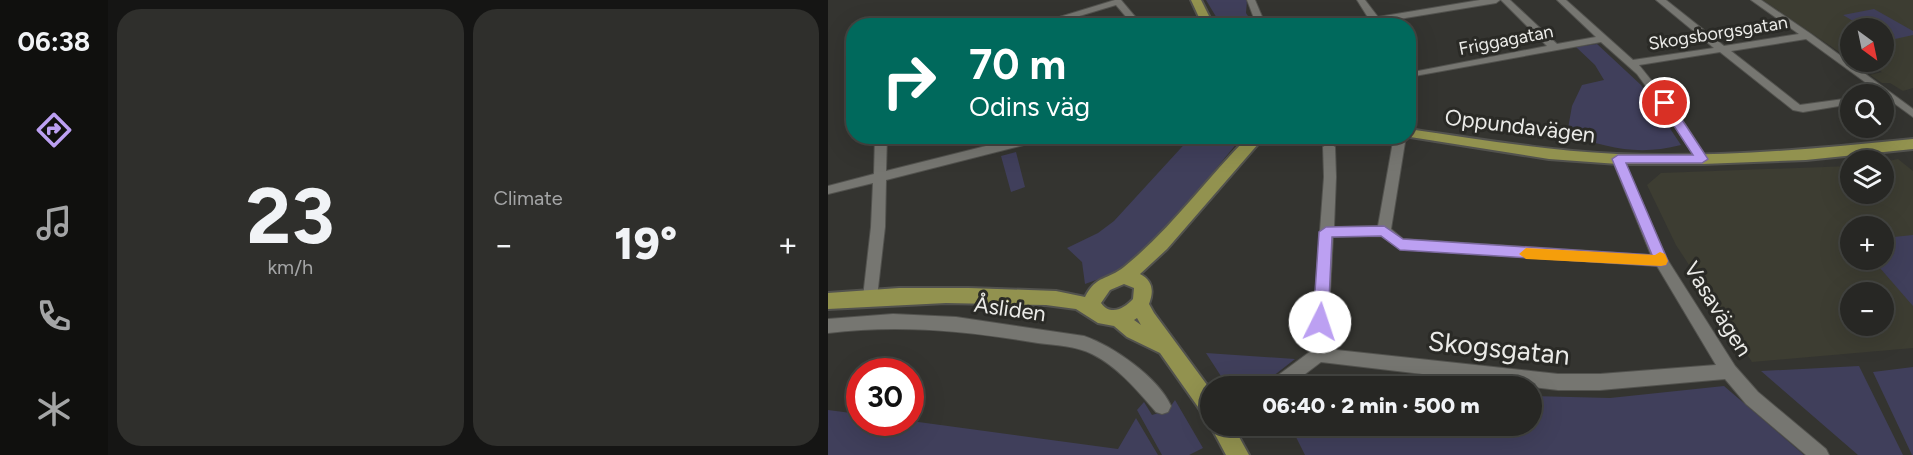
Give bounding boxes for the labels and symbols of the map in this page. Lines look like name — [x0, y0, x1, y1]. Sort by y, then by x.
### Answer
street label: Skogsborgsgatan — [1647, 11, 1789, 55]
north arrow — [1840, 18, 1894, 72]
street label: Friggagatan — [1457, 20, 1555, 60]
pin — [1639, 77, 1690, 128]
street label: Oppundavägen — [1443, 103, 1597, 149]
street label: Vasavägen — [1678, 257, 1758, 361]
position arrow — [1288, 290, 1352, 354]
street label: Åsliden — [972, 291, 1048, 327]
street label: Skogsgatan — [1427, 324, 1571, 372]
speed limit sign: 30 — [846, 358, 924, 436]

